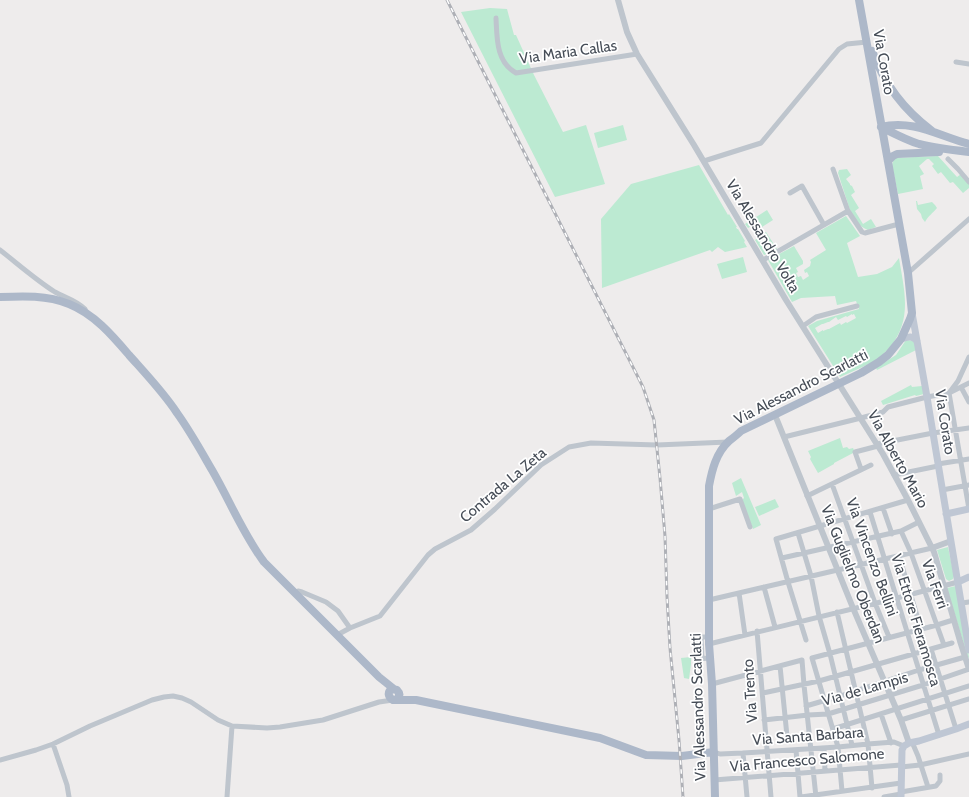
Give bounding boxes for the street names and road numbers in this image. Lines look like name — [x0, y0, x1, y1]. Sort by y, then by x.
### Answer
street label: Via Corato — [869, 28, 899, 96]
street label: Via Maria Callas — [518, 36, 618, 68]
street label: Via Alessandro Volta — [722, 176, 804, 296]
street label: Via Alessandro Scarlatti — [731, 345, 871, 429]
street label: Via Corato — [931, 388, 959, 456]
street label: Via Alberto Mario — [864, 407, 932, 511]
street label: Contrada La Zeta — [456, 443, 550, 526]
street label: Via Vincenzo Bellini — [842, 495, 902, 619]
street label: Via Guglielmo Oberdan — [817, 502, 889, 646]
street label: Via Ettore Fieramosca — [887, 552, 945, 689]
street label: Via Ferri — [918, 557, 952, 611]
street label: Via Alessandro Scarlatti — [686, 633, 710, 781]
street label: Via Trento — [739, 658, 761, 724]
street label: Via de Lampis — [820, 668, 910, 710]
street label: Via Santa Barbara — [752, 723, 865, 749]
street label: Via Francesco Salomone — [729, 744, 885, 776]

